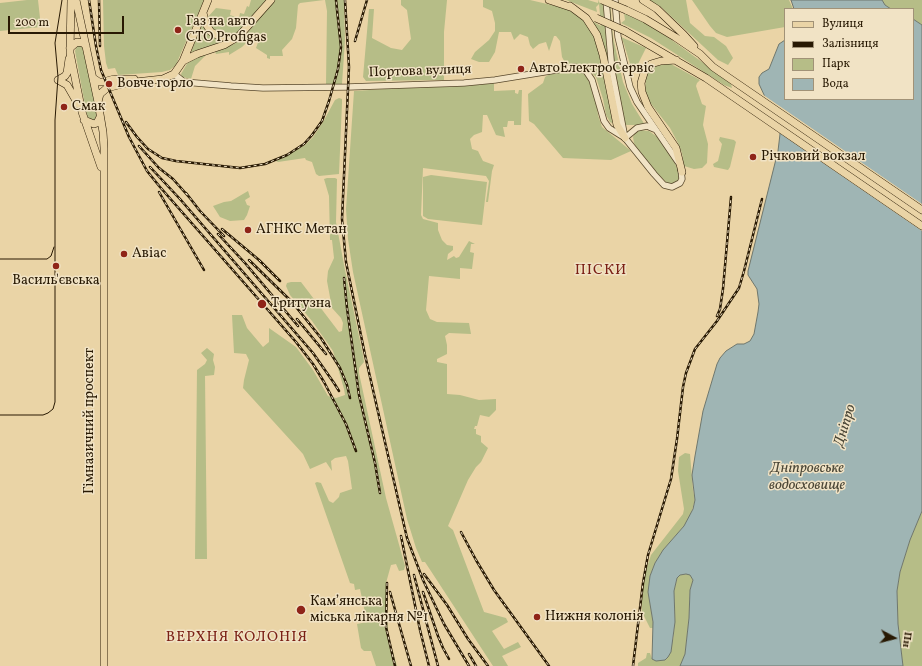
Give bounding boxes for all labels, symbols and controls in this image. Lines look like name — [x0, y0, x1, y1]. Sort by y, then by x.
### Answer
scale bar — [10, 8, 126, 34]
legend — [784, 8, 914, 100]
place label: Газ на авто СТО Profigas — [186, 14, 267, 46]
text: 200 m — [15, 15, 49, 31]
text: Вулиця — [822, 16, 863, 32]
marker: Газ на авто СТО Profigas — [173, 25, 183, 35]
text: Залізниця — [822, 36, 878, 52]
text: Парк — [822, 56, 850, 72]
place label: АвтоЕлектроСервіс — [529, 61, 654, 77]
street label: Портова вулиця — [368, 62, 472, 82]
marker: АвтоЕлектроСервіс — [516, 64, 526, 74]
place label: Вовче горло — [117, 76, 193, 92]
text: Вода — [822, 76, 849, 92]
marker: Вовче горло — [104, 79, 114, 89]
place label: Смак — [72, 99, 105, 115]
marker: Смак — [59, 102, 69, 112]
place label: Річковий вокзал — [761, 149, 865, 165]
marker: Річковий вокзал — [748, 152, 758, 162]
place label: АГНКС Метан — [256, 222, 347, 238]
marker: АГНКС Метан — [243, 225, 253, 235]
place label: Авіас — [132, 246, 166, 262]
marker: Авіас — [119, 249, 129, 259]
marker: Василь'євська — [51, 261, 61, 271]
district label: ПІСКИ — [575, 262, 627, 280]
place label: Василь'євська — [12, 273, 100, 289]
place label: Тритузна — [271, 296, 331, 312]
marker: Тритузна — [256, 298, 268, 310]
street label: Гімназичний проспект — [82, 348, 98, 494]
water label: Дніпро — [831, 403, 861, 449]
water label: Дніпровське водосховище — [769, 460, 845, 495]
place label: Кам’янська міська лікарня №1 — [310, 594, 428, 626]
marker: Кам’янська міська лікарня №1 — [295, 604, 307, 616]
place label: Нижня колонія — [545, 609, 644, 625]
marker: Нижня колонія — [532, 612, 542, 622]
north arrow — [874, 618, 914, 658]
district label: ВЕРХНЯ КОЛОНІЯ — [166, 629, 308, 647]
text: Пн — [898, 631, 915, 648]

